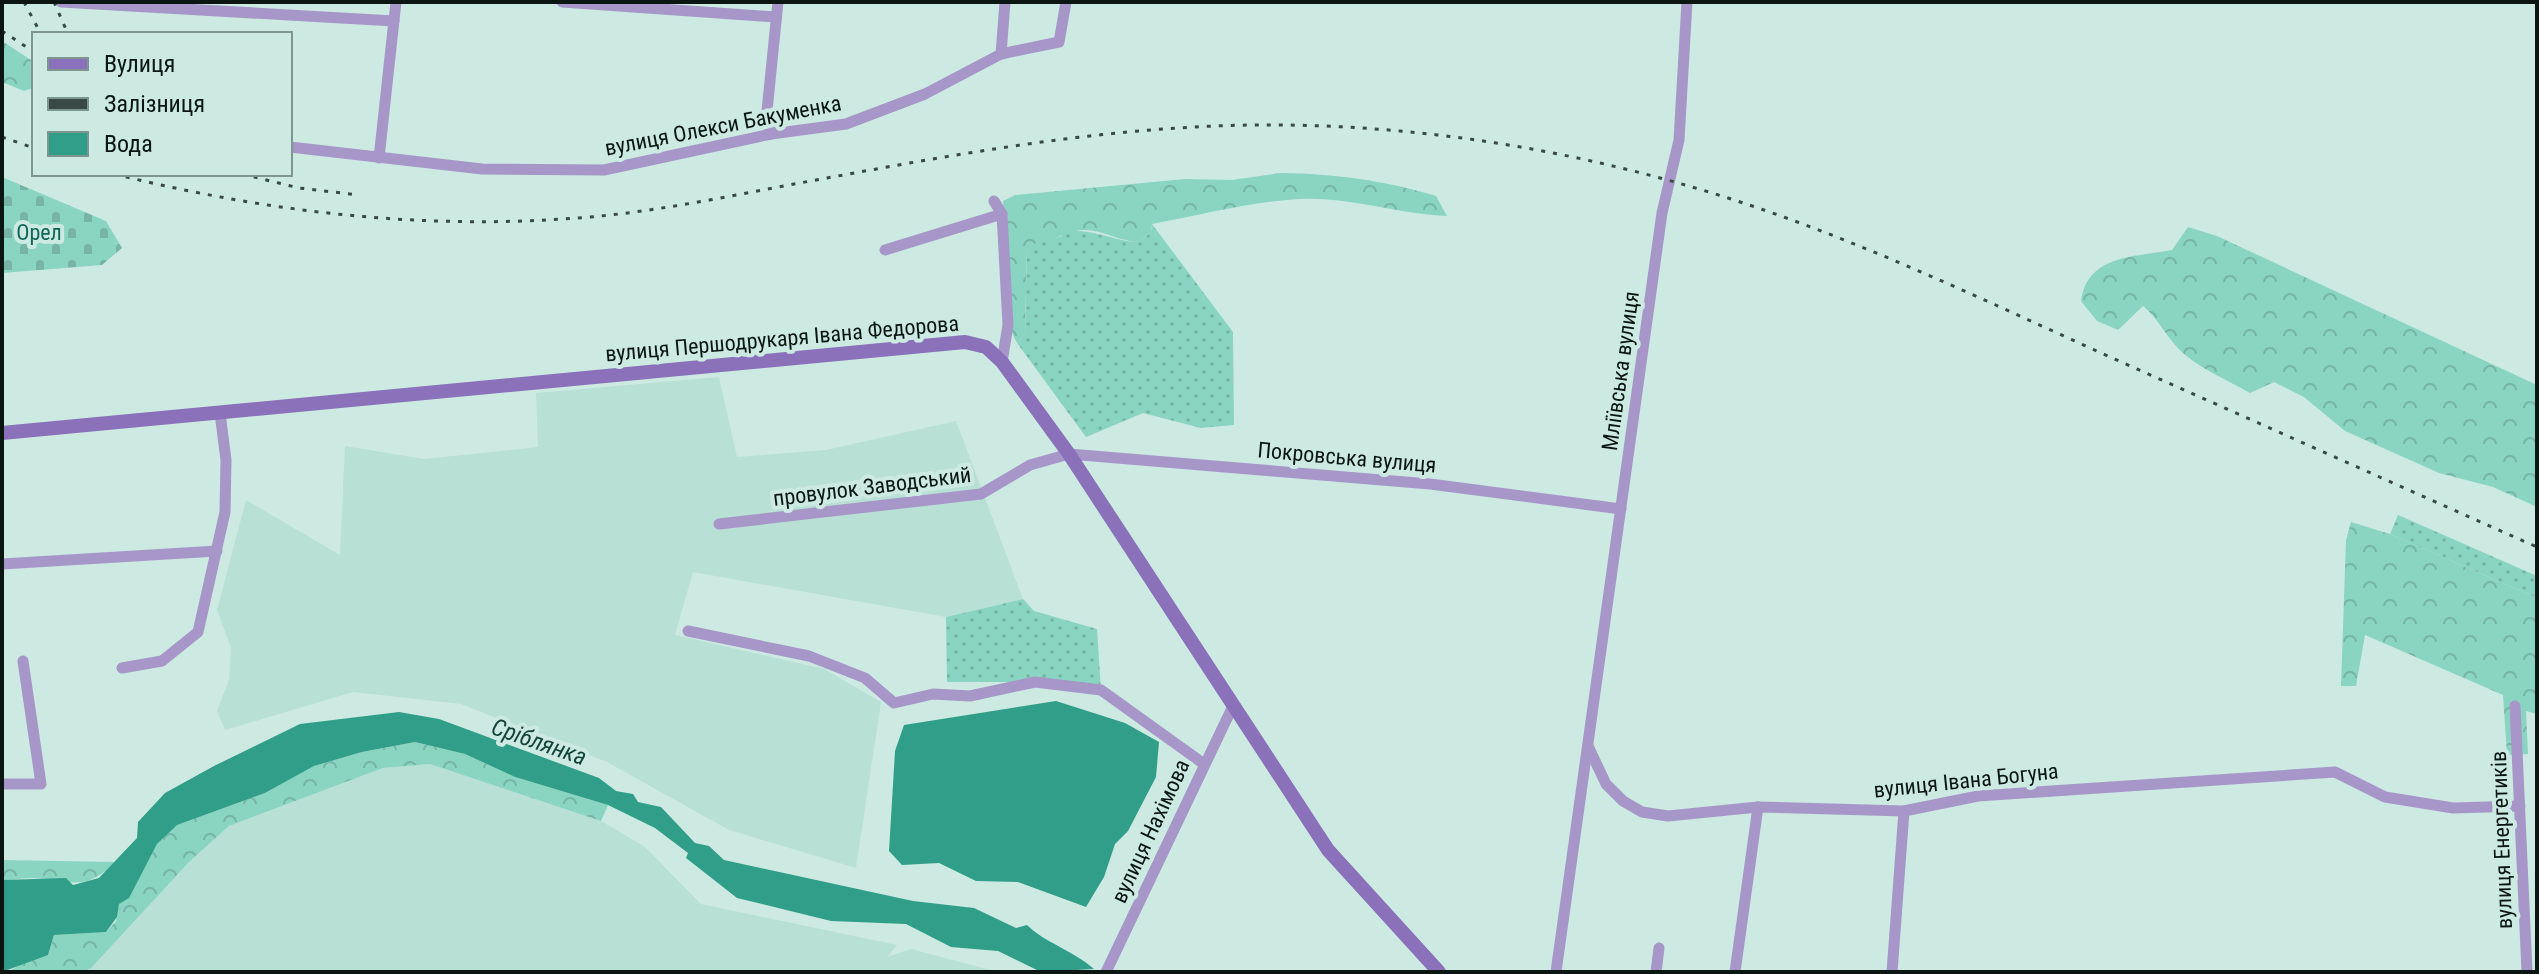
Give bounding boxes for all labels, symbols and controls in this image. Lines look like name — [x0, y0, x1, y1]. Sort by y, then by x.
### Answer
legend — [32, 32, 292, 176]
text: Вулиця — [104, 50, 175, 78]
text: Залізниця — [104, 90, 205, 118]
street label: вулиця Олекси Бакуменка — [603, 90, 843, 161]
text: Вода — [104, 130, 153, 158]
park label: Орел — [16, 220, 62, 245]
street label: Мліївська вулиця — [1597, 290, 1644, 452]
street label: вулиця Першодрукаря Івана Федорова — [604, 311, 960, 366]
street label: Покровська вулиця — [1256, 437, 1437, 478]
street label: провулок Заводський — [772, 462, 973, 511]
water label: Сріблянка — [488, 713, 590, 771]
street label: вулиця Енергетиків — [2486, 751, 2517, 929]
street label: вулиця Нахімова — [1106, 756, 1195, 907]
street label: вулиця Івана Богуна — [1872, 758, 2060, 803]

